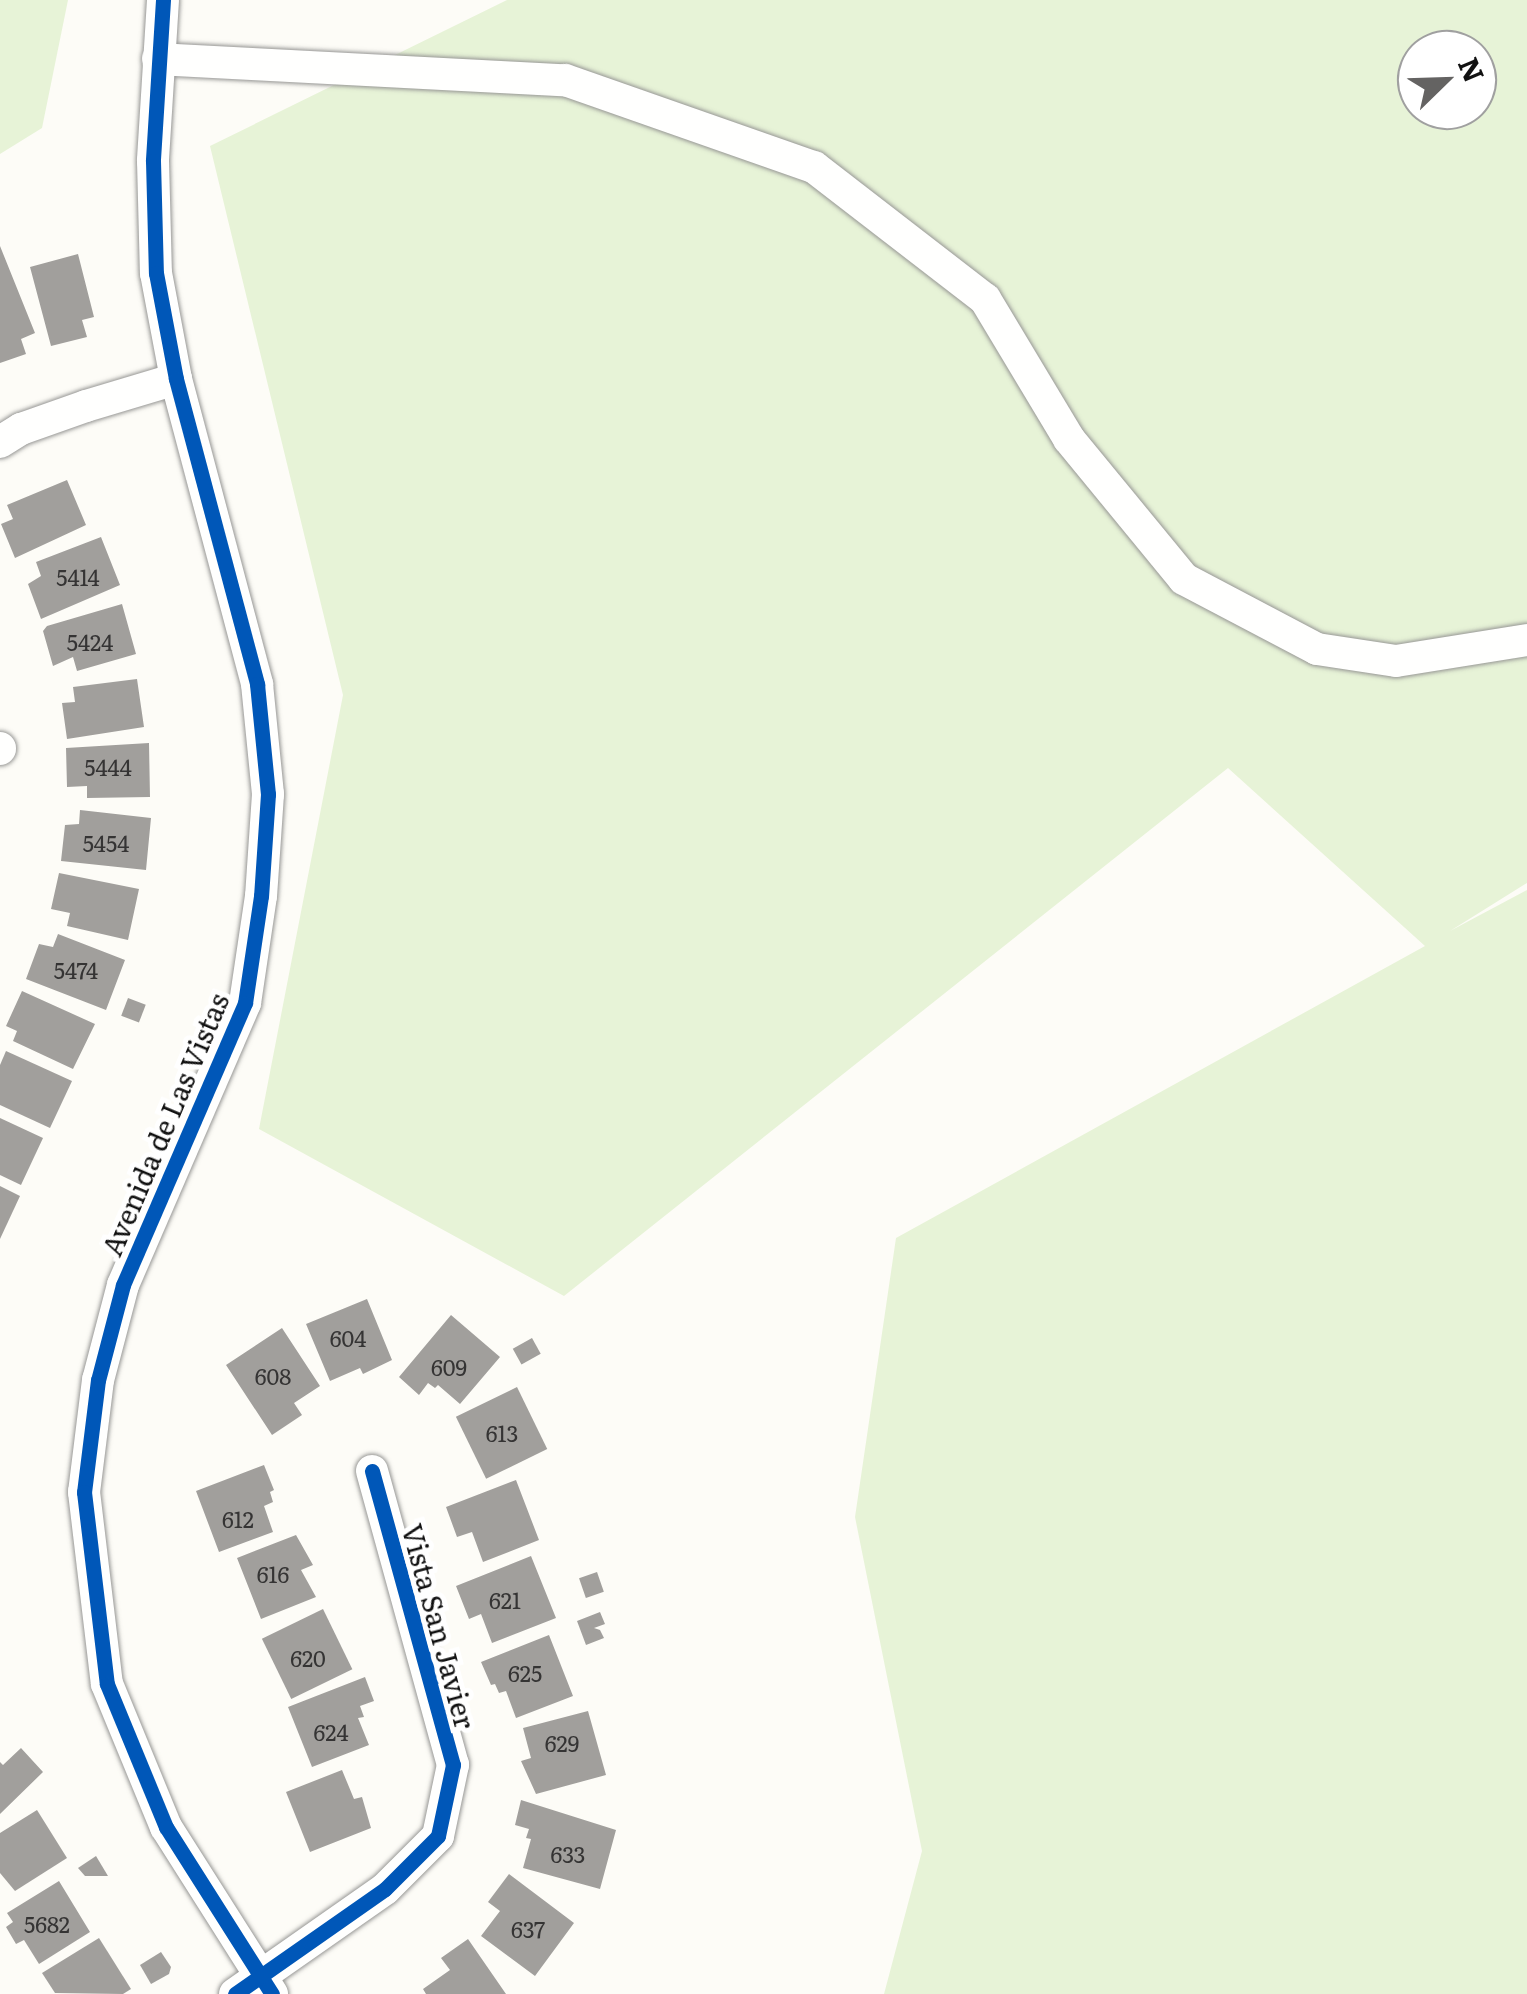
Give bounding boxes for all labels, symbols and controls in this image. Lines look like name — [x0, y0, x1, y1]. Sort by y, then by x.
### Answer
north arrow — [1397, 30, 1497, 130]
text: N — [1449, 50, 1497, 88]
house number: 5414 — [56, 564, 100, 590]
house number: 5424 — [67, 629, 113, 655]
house number: 5444 — [84, 754, 132, 780]
house number: 5454 — [83, 830, 129, 856]
house number: 5474 — [54, 957, 98, 983]
street label: Avenida de Las Vistas — [93, 988, 235, 1260]
house number: 604 — [330, 1325, 366, 1351]
house number: 609 — [431, 1354, 467, 1380]
house number: 608 — [255, 1363, 291, 1389]
house number: 613 — [486, 1420, 518, 1446]
house number: 612 — [222, 1506, 254, 1532]
street label: Vista San Javier — [396, 1520, 484, 1732]
house number: 616 — [257, 1561, 289, 1587]
house number: 621 — [489, 1587, 521, 1613]
house number: 620 — [290, 1645, 326, 1671]
house number: 625 — [508, 1660, 542, 1686]
house number: 624 — [313, 1719, 349, 1745]
house number: 629 — [545, 1730, 579, 1756]
house number: 633 — [550, 1841, 586, 1867]
house number: 5682 — [24, 1911, 70, 1937]
house number: 637 — [511, 1916, 545, 1942]

